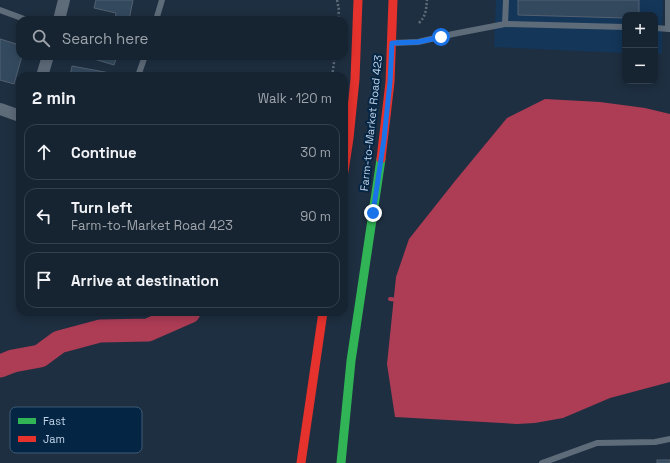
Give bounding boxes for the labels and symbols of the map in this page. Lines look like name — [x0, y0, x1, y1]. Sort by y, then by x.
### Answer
route start — [432, 28, 450, 46]
street label: Farm-to-Market Road 423 — [357, 54, 385, 192]
route end — [364, 204, 382, 222]
legend — [10, 407, 142, 453]
text: Fast — [43, 414, 66, 428]
text: Jam — [43, 432, 65, 446]

